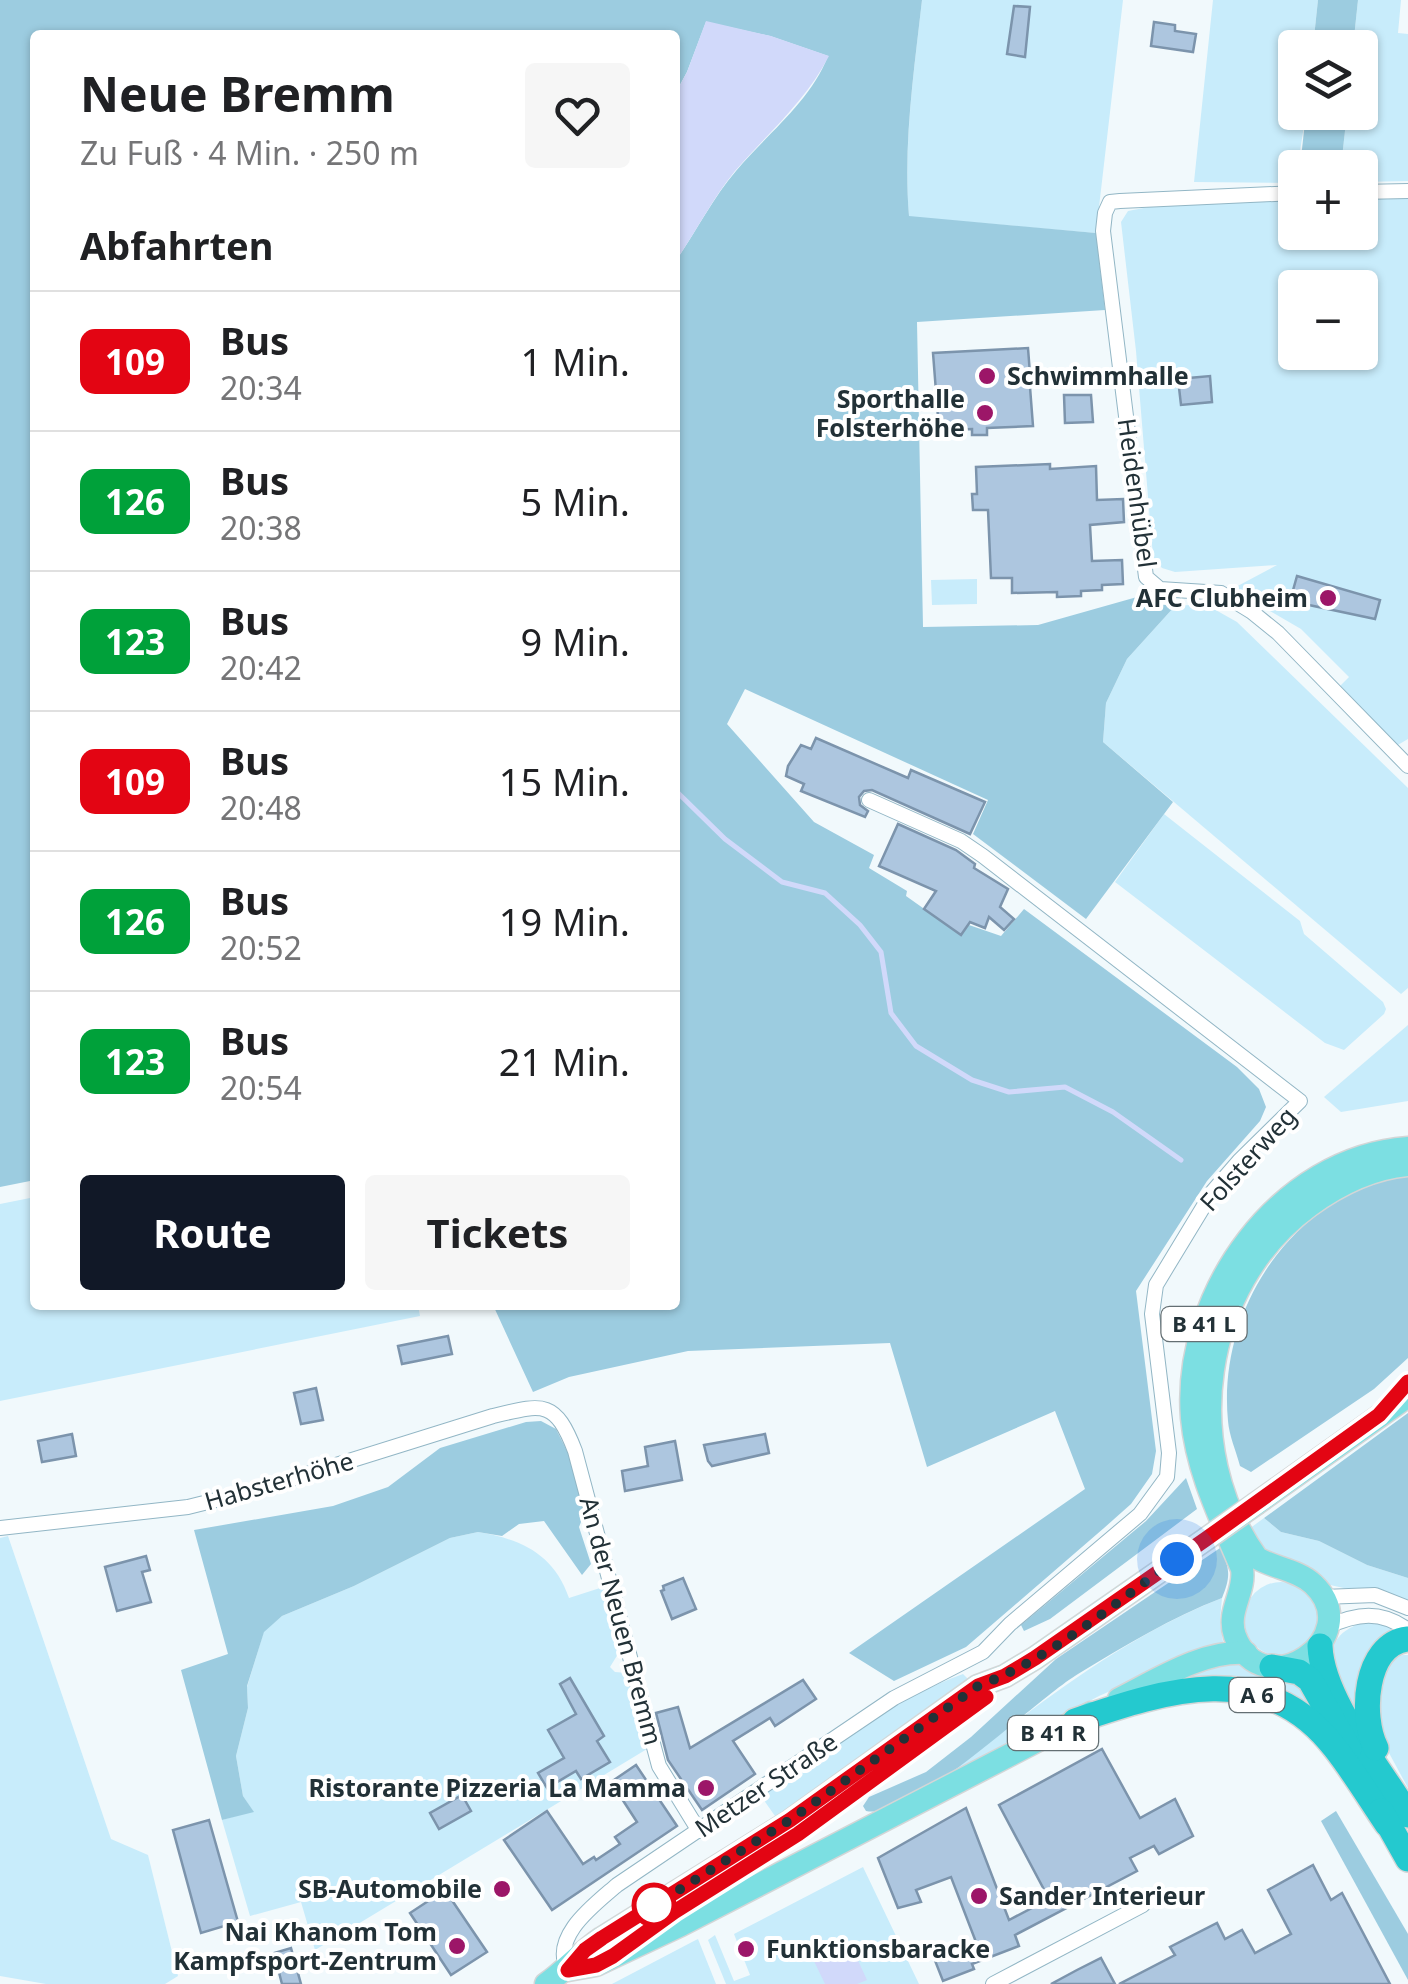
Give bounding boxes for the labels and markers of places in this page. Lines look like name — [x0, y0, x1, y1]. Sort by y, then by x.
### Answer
place label: Schwimmhalle — [1007, 358, 1189, 392]
marker: Schwimmhalle — [976, 365, 998, 387]
place label: Sporthalle Folsterhöhe — [816, 381, 965, 444]
marker: Sporthalle Folsterhöhe — [974, 402, 996, 424]
place label: AFC Clubheim — [1136, 580, 1308, 614]
marker: AFC Clubheim — [1317, 587, 1339, 609]
place label: Ristorante Pizzeria La Mamma — [308, 1770, 686, 1804]
marker: Ristorante Pizzeria La Mamma — [695, 1777, 717, 1799]
place label: SB-Automobile — [298, 1871, 482, 1905]
marker: SB-Automobile — [491, 1878, 513, 1900]
place label: Sander Interieur — [999, 1878, 1205, 1912]
unlabelled marker — [633, 1884, 675, 1926]
marker: Sander Interieur — [968, 1885, 990, 1907]
place label: Nai Khanom Tom Kampfsport-Zentrum — [173, 1914, 437, 1977]
place label: Funktionsbaracke — [766, 1931, 990, 1965]
marker: Nai Khanom Tom Kampfsport-Zentrum — [446, 1935, 468, 1957]
marker: Funktionsbaracke — [735, 1938, 757, 1960]

